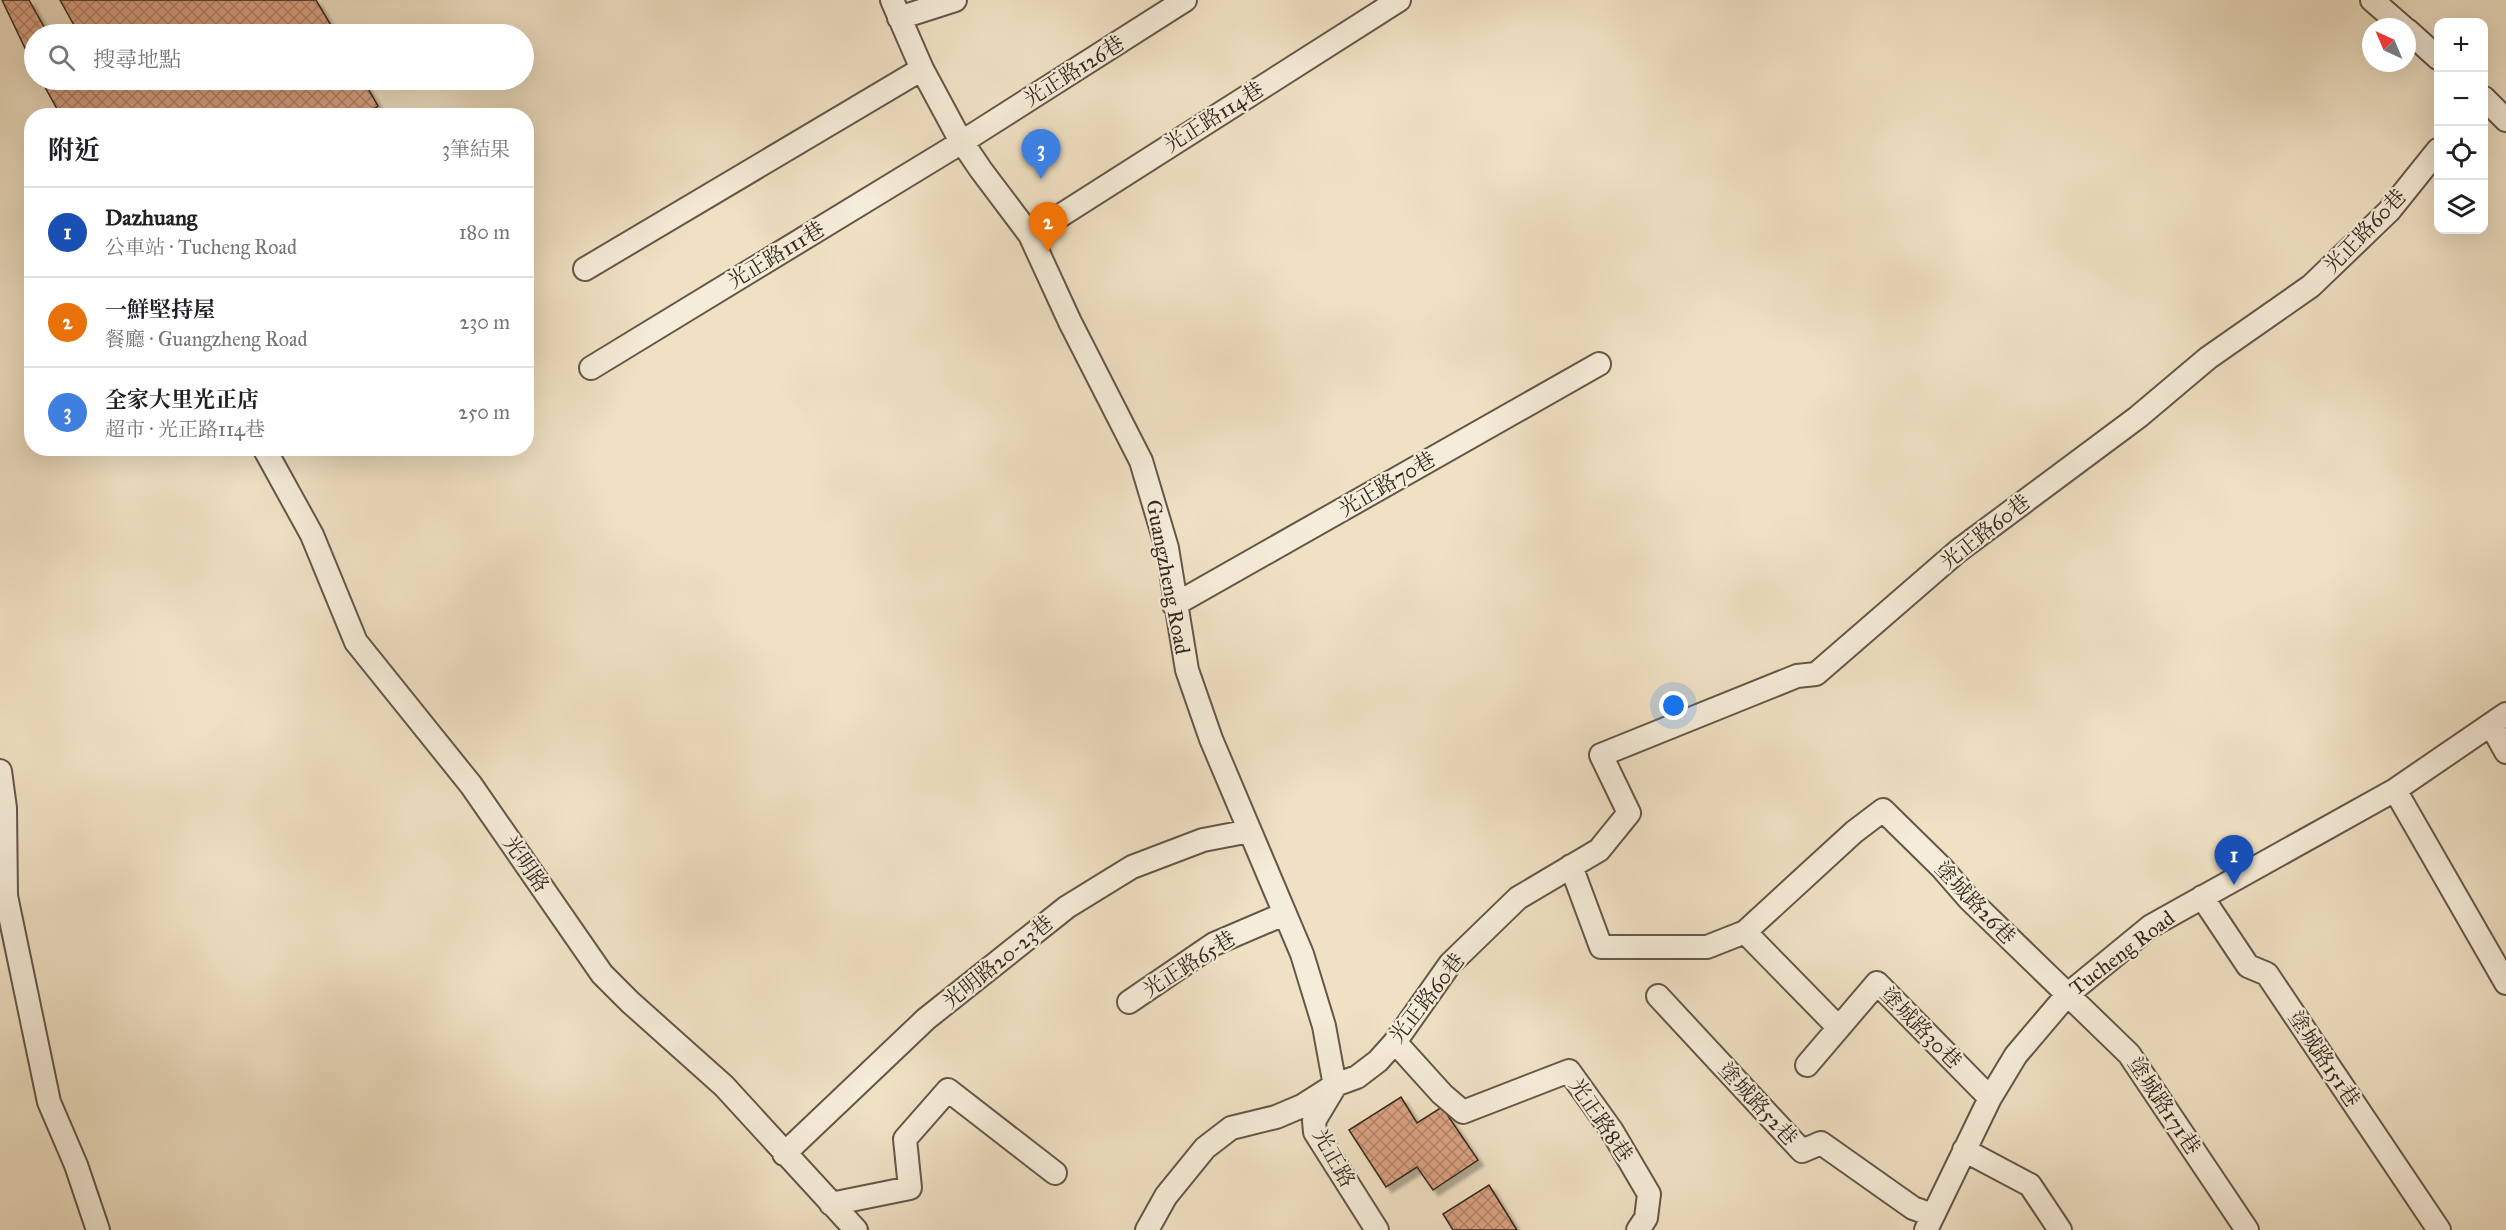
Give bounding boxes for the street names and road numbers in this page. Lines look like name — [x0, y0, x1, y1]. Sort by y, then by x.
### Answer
street label: 光正路126巷 — [1019, 30, 1129, 112]
street label: 光正路114巷 — [1159, 76, 1269, 158]
street label: 光正路60巷 — [2318, 183, 2412, 279]
street label: 光正路111巷 — [723, 216, 829, 294]
street label: 光正路70巷 — [1334, 446, 1440, 522]
street label: 光正路60巷 — [1935, 489, 2035, 575]
street label: Guangzheng Road — [1140, 497, 1196, 657]
street label: 光明路 — [497, 831, 555, 897]
street label: 塗城路26巷 — [1929, 856, 2021, 950]
street label: Tucheng Road — [2064, 905, 2180, 1001]
street label: 光明路20-23巷 — [938, 910, 1058, 1014]
street label: 光正路65巷 — [1138, 925, 1240, 1003]
street label: 光正路60巷 — [1384, 948, 1470, 1048]
street label: 塗城路30巷 — [1875, 982, 1967, 1074]
street label: 塗城路151巷 — [2282, 1006, 2366, 1112]
street label: 塗城路171巷 — [2122, 1052, 2206, 1160]
street label: 塗城路52巷 — [1713, 1057, 1803, 1151]
street label: 光正路8巷 — [1564, 1073, 1638, 1167]
street label: 光正路 — [1307, 1124, 1361, 1192]

